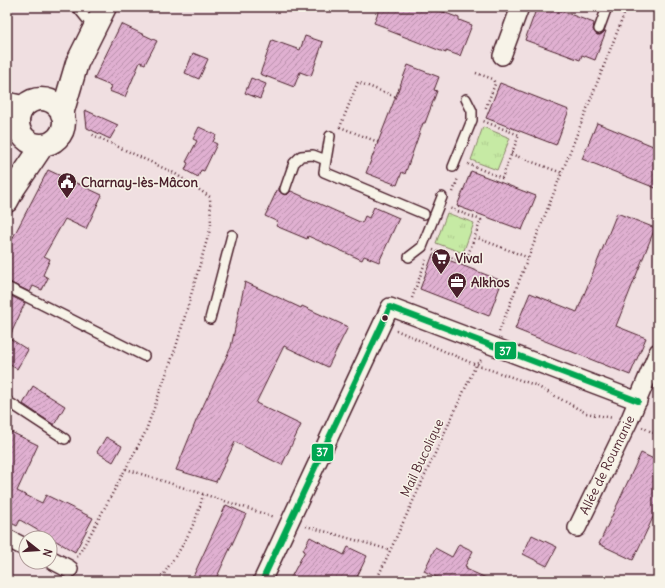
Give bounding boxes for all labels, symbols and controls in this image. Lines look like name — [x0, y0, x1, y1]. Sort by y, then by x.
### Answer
public building icon: Charnay-lès-Mâcon — [56, 171, 78, 199]
place label: Charnay-lès-Mâcon — [81, 174, 198, 191]
supermarket icon: Vival — [430, 247, 452, 275]
place label: Vival — [455, 250, 483, 267]
office icon: Alkhos — [446, 271, 468, 299]
place label: Alkhos — [471, 274, 510, 291]
unlabelled marker — [380, 313, 390, 323]
line badge: 37 — [494, 341, 517, 360]
text: 37 — [499, 344, 511, 358]
street label: Allée de Roumanie — [576, 413, 638, 517]
street label: Mail Bucolique — [397, 416, 447, 500]
line badge: 37 — [311, 443, 334, 462]
text: 37 — [316, 445, 328, 459]
north arrow — [18, 530, 58, 570]
text: N — [40, 547, 55, 559]

